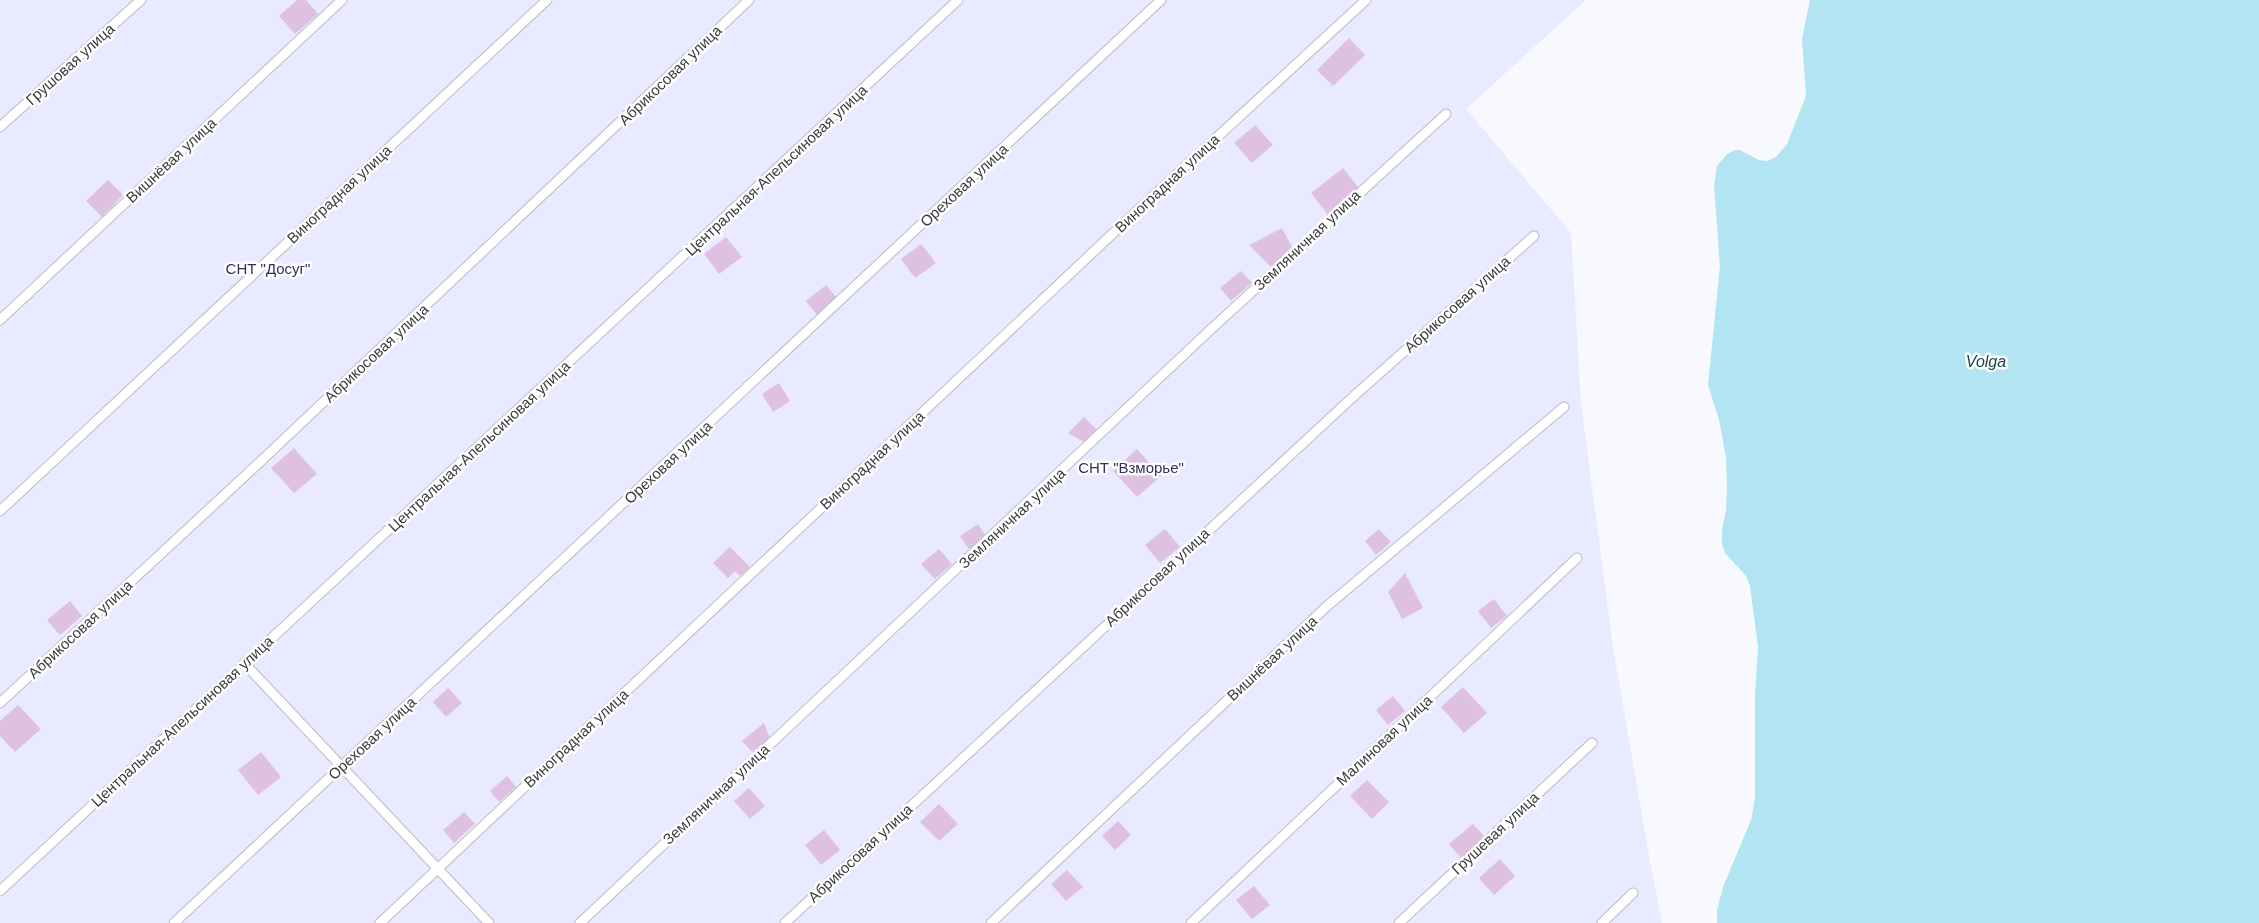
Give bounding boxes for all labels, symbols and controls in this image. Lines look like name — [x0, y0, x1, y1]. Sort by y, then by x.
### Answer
street label: Грушовая улица — [22, 19, 118, 108]
street label: Абрикосовая улица — [615, 21, 725, 128]
street label: Центральная-Апельсиновая улица — [682, 81, 871, 259]
street label: Вишнёвая улица — [123, 114, 220, 206]
street label: Виноградная улица — [1111, 130, 1223, 236]
street label: Ореховая улица — [917, 140, 1012, 230]
street label: Виноградная улица — [283, 141, 395, 247]
street label: Земляничная улица — [1250, 186, 1364, 294]
street label: Абрикосовая улица — [1401, 252, 1514, 356]
park label: СНТ "Досуг" — [226, 260, 310, 277]
street label: Абрикосовая улица — [320, 300, 432, 406]
water label: Volga — [1966, 353, 2006, 370]
street label: Центральная-Апельсиновая улица — [385, 357, 574, 535]
street label: Виноградная улица — [816, 407, 928, 513]
street label: Ореховая улица — [621, 417, 716, 507]
park label: СНТ "Взморье" — [1078, 459, 1184, 476]
street label: Земляничная улица — [955, 464, 1069, 572]
street label: Абрикосовая улица — [1101, 524, 1213, 630]
street label: Абрикосовая улица — [24, 576, 136, 682]
street label: Вишнёвая улица — [1224, 612, 1321, 704]
street label: Центральная-Апельсиновая улица — [88, 632, 277, 810]
street label: Виноградная улица — [520, 685, 632, 791]
street label: Малиновая улица — [1333, 691, 1436, 789]
street label: Ореховая улица — [325, 693, 420, 783]
street label: Земляничная улица — [659, 740, 773, 848]
street label: Грушевая улица — [1448, 788, 1543, 878]
street label: Абрикосовая улица — [804, 800, 916, 906]

